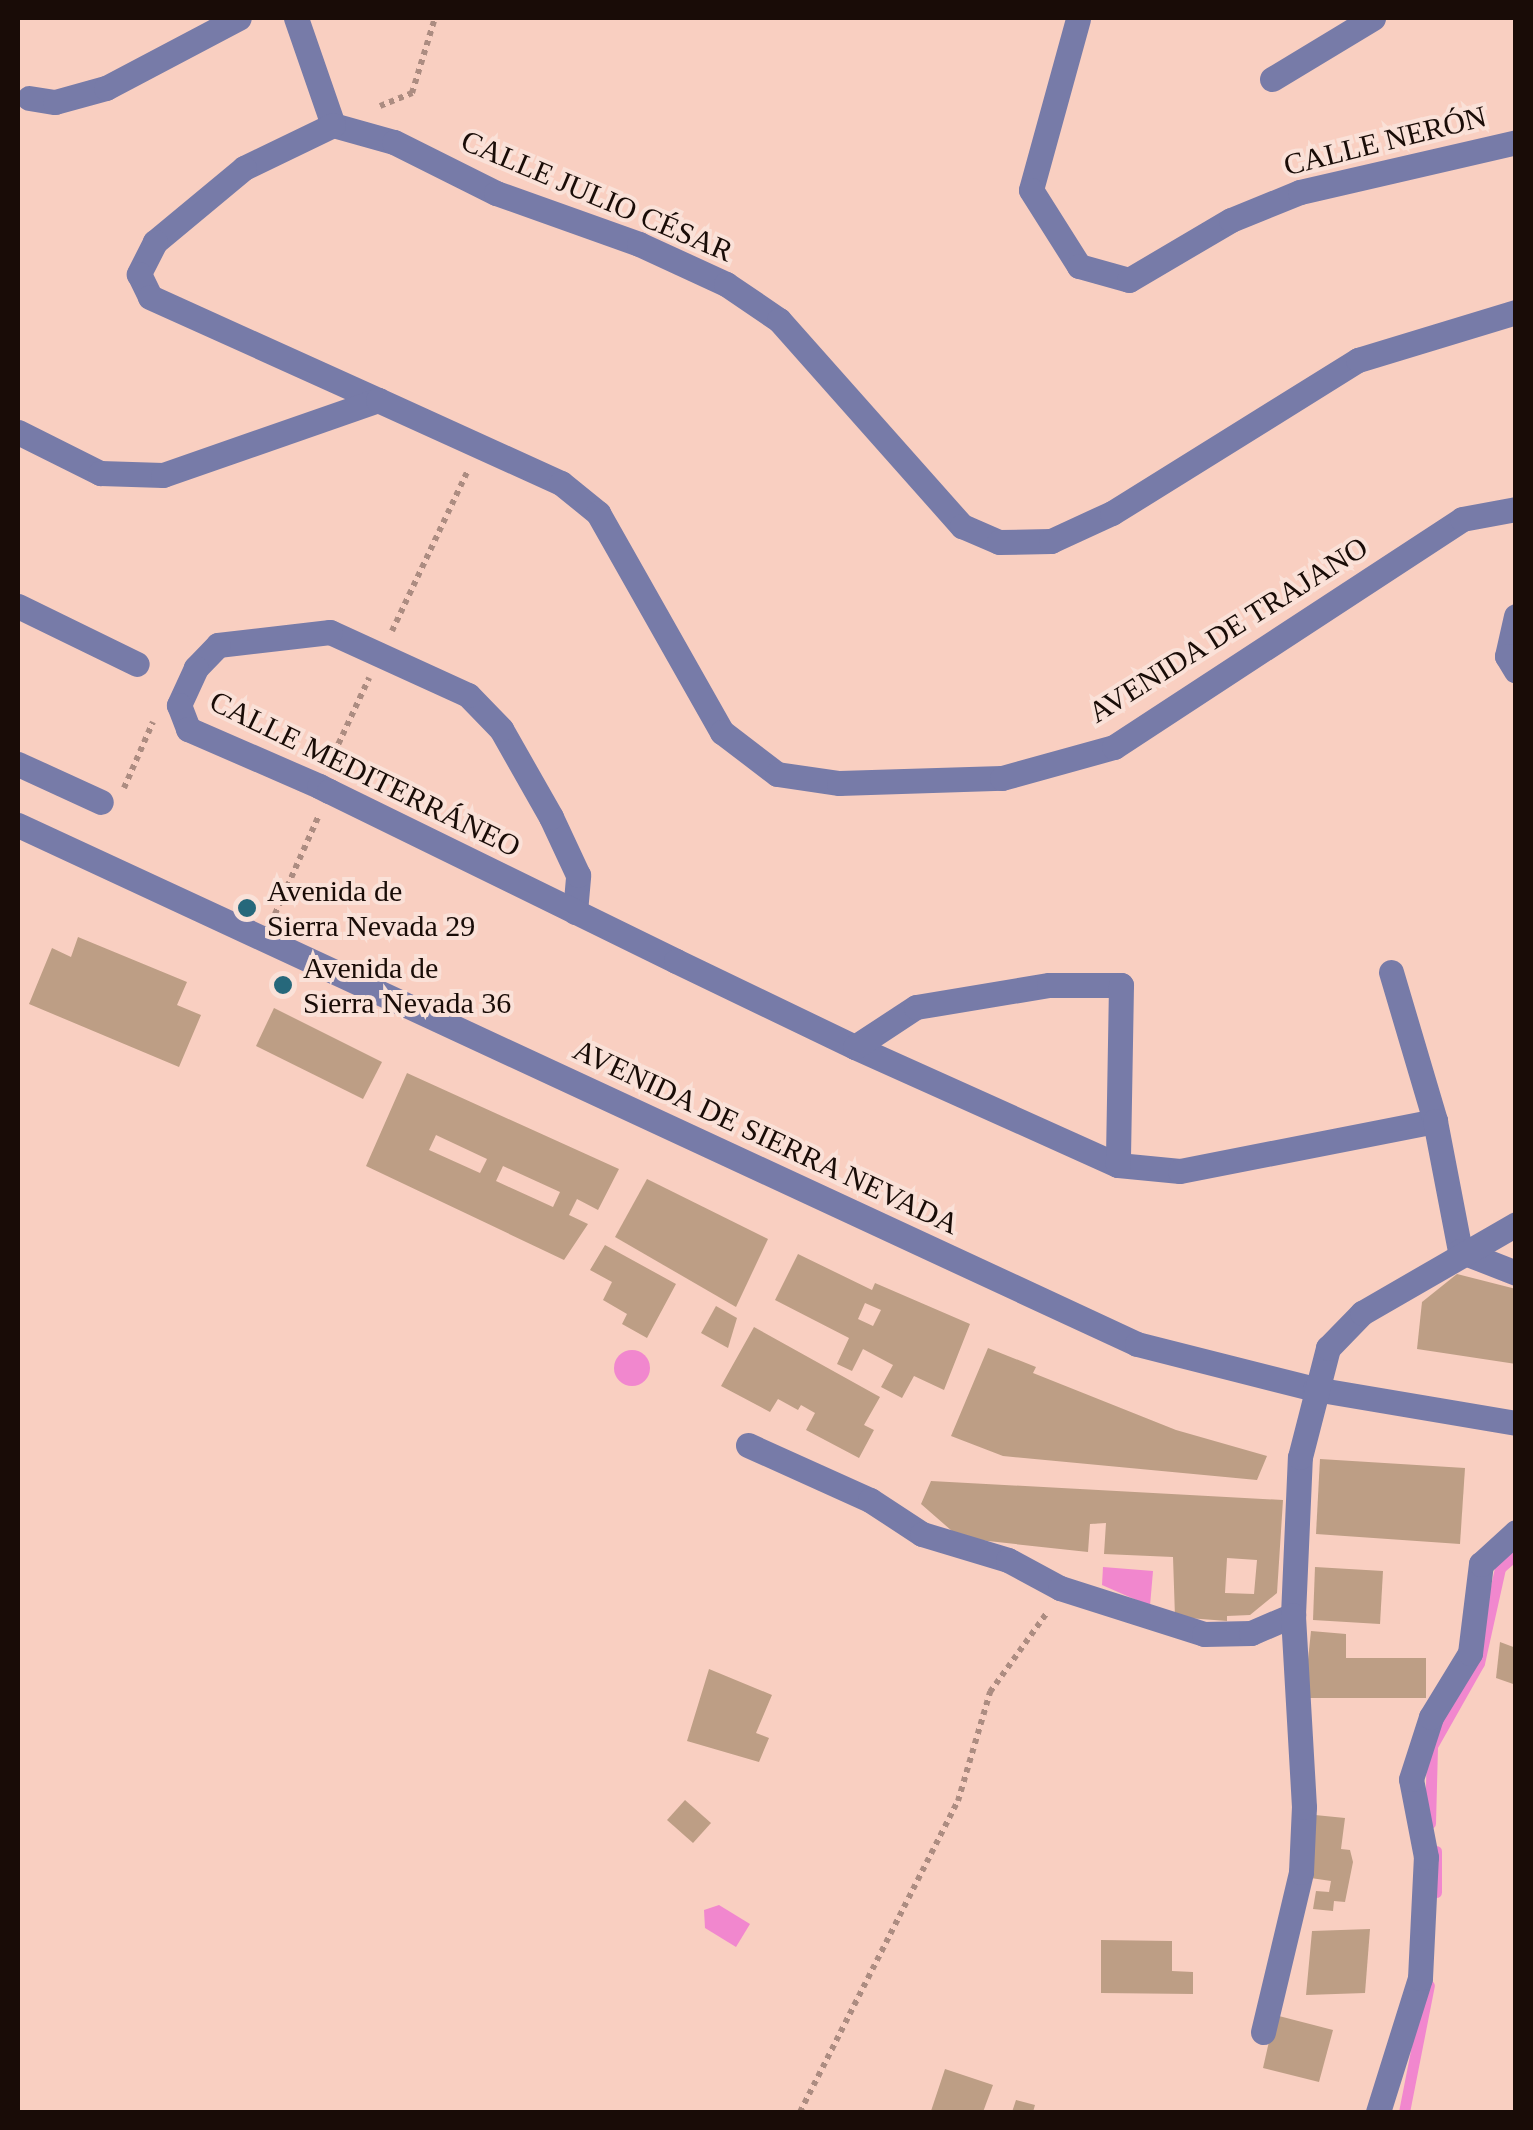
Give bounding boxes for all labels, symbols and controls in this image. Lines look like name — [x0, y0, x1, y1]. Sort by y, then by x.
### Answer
street label: CALLE NERÓN — [1280, 98, 1490, 184]
street label: CALLE JULIO CÉSAR — [456, 122, 738, 270]
street label: AVENIDA DE TRAJANO — [1081, 529, 1375, 731]
street label: CALLE MEDITERRÁNEO — [204, 683, 526, 865]
place label: Avenida de Sierra Nevada 29 — [267, 873, 475, 944]
marker: Avenida de Sierra Nevada 29 — [236, 897, 258, 919]
place label: Avenida de Sierra Nevada 36 — [303, 950, 511, 1020]
marker: Avenida de Sierra Nevada 36 — [272, 974, 294, 996]
street label: AVENIDA DE SIERRA NEVADA — [566, 1031, 966, 1243]

